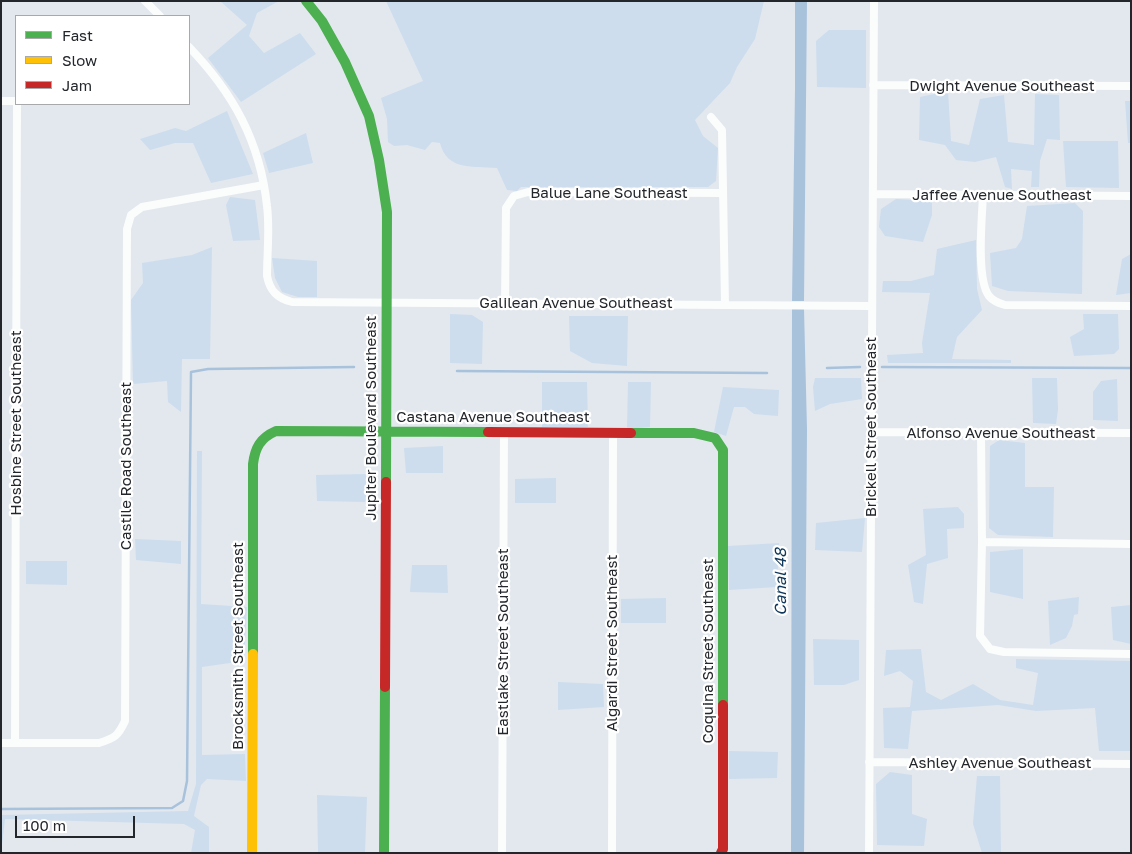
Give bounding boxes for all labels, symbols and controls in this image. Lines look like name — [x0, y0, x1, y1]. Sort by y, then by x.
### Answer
legend — [15, 15, 190, 105]
text: Fast — [62, 26, 93, 44]
text: Slow — [62, 51, 97, 69]
text: Jam — [62, 76, 92, 94]
street label: Dwight Avenue Southeast — [909, 77, 1095, 95]
street label: Balue Lane Southeast — [530, 184, 688, 202]
street label: Jaffee Avenue Southeast — [912, 186, 1092, 204]
street label: Galilean Avenue Southeast — [479, 294, 673, 312]
street label: Jupiter Boulevard Southeast — [362, 315, 380, 521]
street label: Hosbine Street Southeast — [7, 330, 25, 516]
street label: Brickell Street Southeast — [862, 337, 880, 517]
street label: Castile Road Southeast — [117, 382, 135, 550]
street label: Castana Avenue Southeast — [396, 408, 590, 426]
street label: Alfonso Avenue Southeast — [906, 424, 1096, 442]
street label: Brocksmith Street Southeast — [229, 542, 247, 750]
street label: Eastlake Street Southeast — [494, 548, 512, 736]
water label: Canal 48 — [771, 548, 791, 616]
street label: Algardi Street Southeast — [603, 555, 621, 731]
street label: Coquina Street Southeast — [699, 558, 717, 744]
street label: Ashley Avenue Southeast — [908, 754, 1092, 772]
scale bar — [18, 806, 138, 838]
text: 100 m — [23, 816, 66, 834]

